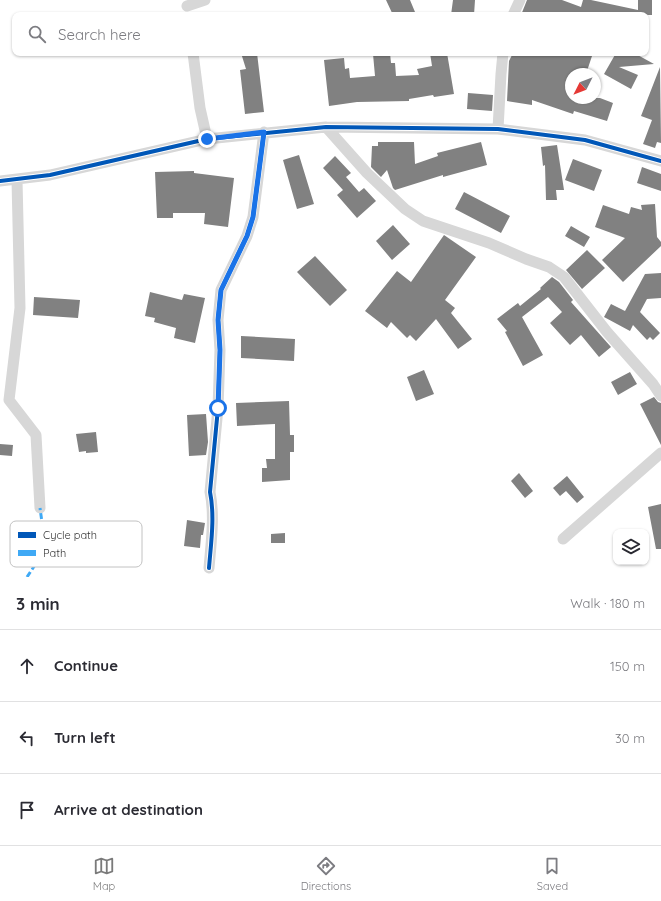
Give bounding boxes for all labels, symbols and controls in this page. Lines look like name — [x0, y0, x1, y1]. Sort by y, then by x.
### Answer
search box — [12, 12, 649, 56]
icon: search — [26, 23, 48, 45]
text: Search here — [58, 25, 141, 44]
north arrow — [565, 68, 601, 104]
route end — [198, 130, 216, 148]
route start — [209, 399, 227, 417]
legend — [10, 521, 142, 567]
text: Cycle path — [43, 528, 97, 542]
map controls — [613, 529, 649, 565]
button: layers — [613, 529, 649, 565]
text: Path — [43, 546, 66, 560]
text: 3 min — [16, 593, 60, 614]
text: Walk · 180 m — [570, 595, 645, 611]
icon: ahead — [16, 655, 38, 677]
text: Continue — [54, 656, 118, 675]
text: 150 m — [610, 658, 645, 674]
icon: left — [16, 727, 38, 749]
text: Turn left — [54, 728, 116, 747]
text: 30 m — [615, 730, 645, 746]
icon: arrive — [16, 799, 38, 821]
text: Arrive at destination — [54, 800, 203, 819]
tab: Map — [93, 855, 115, 893]
tab: Directions — [301, 855, 351, 893]
tab: Saved — [537, 855, 568, 893]

